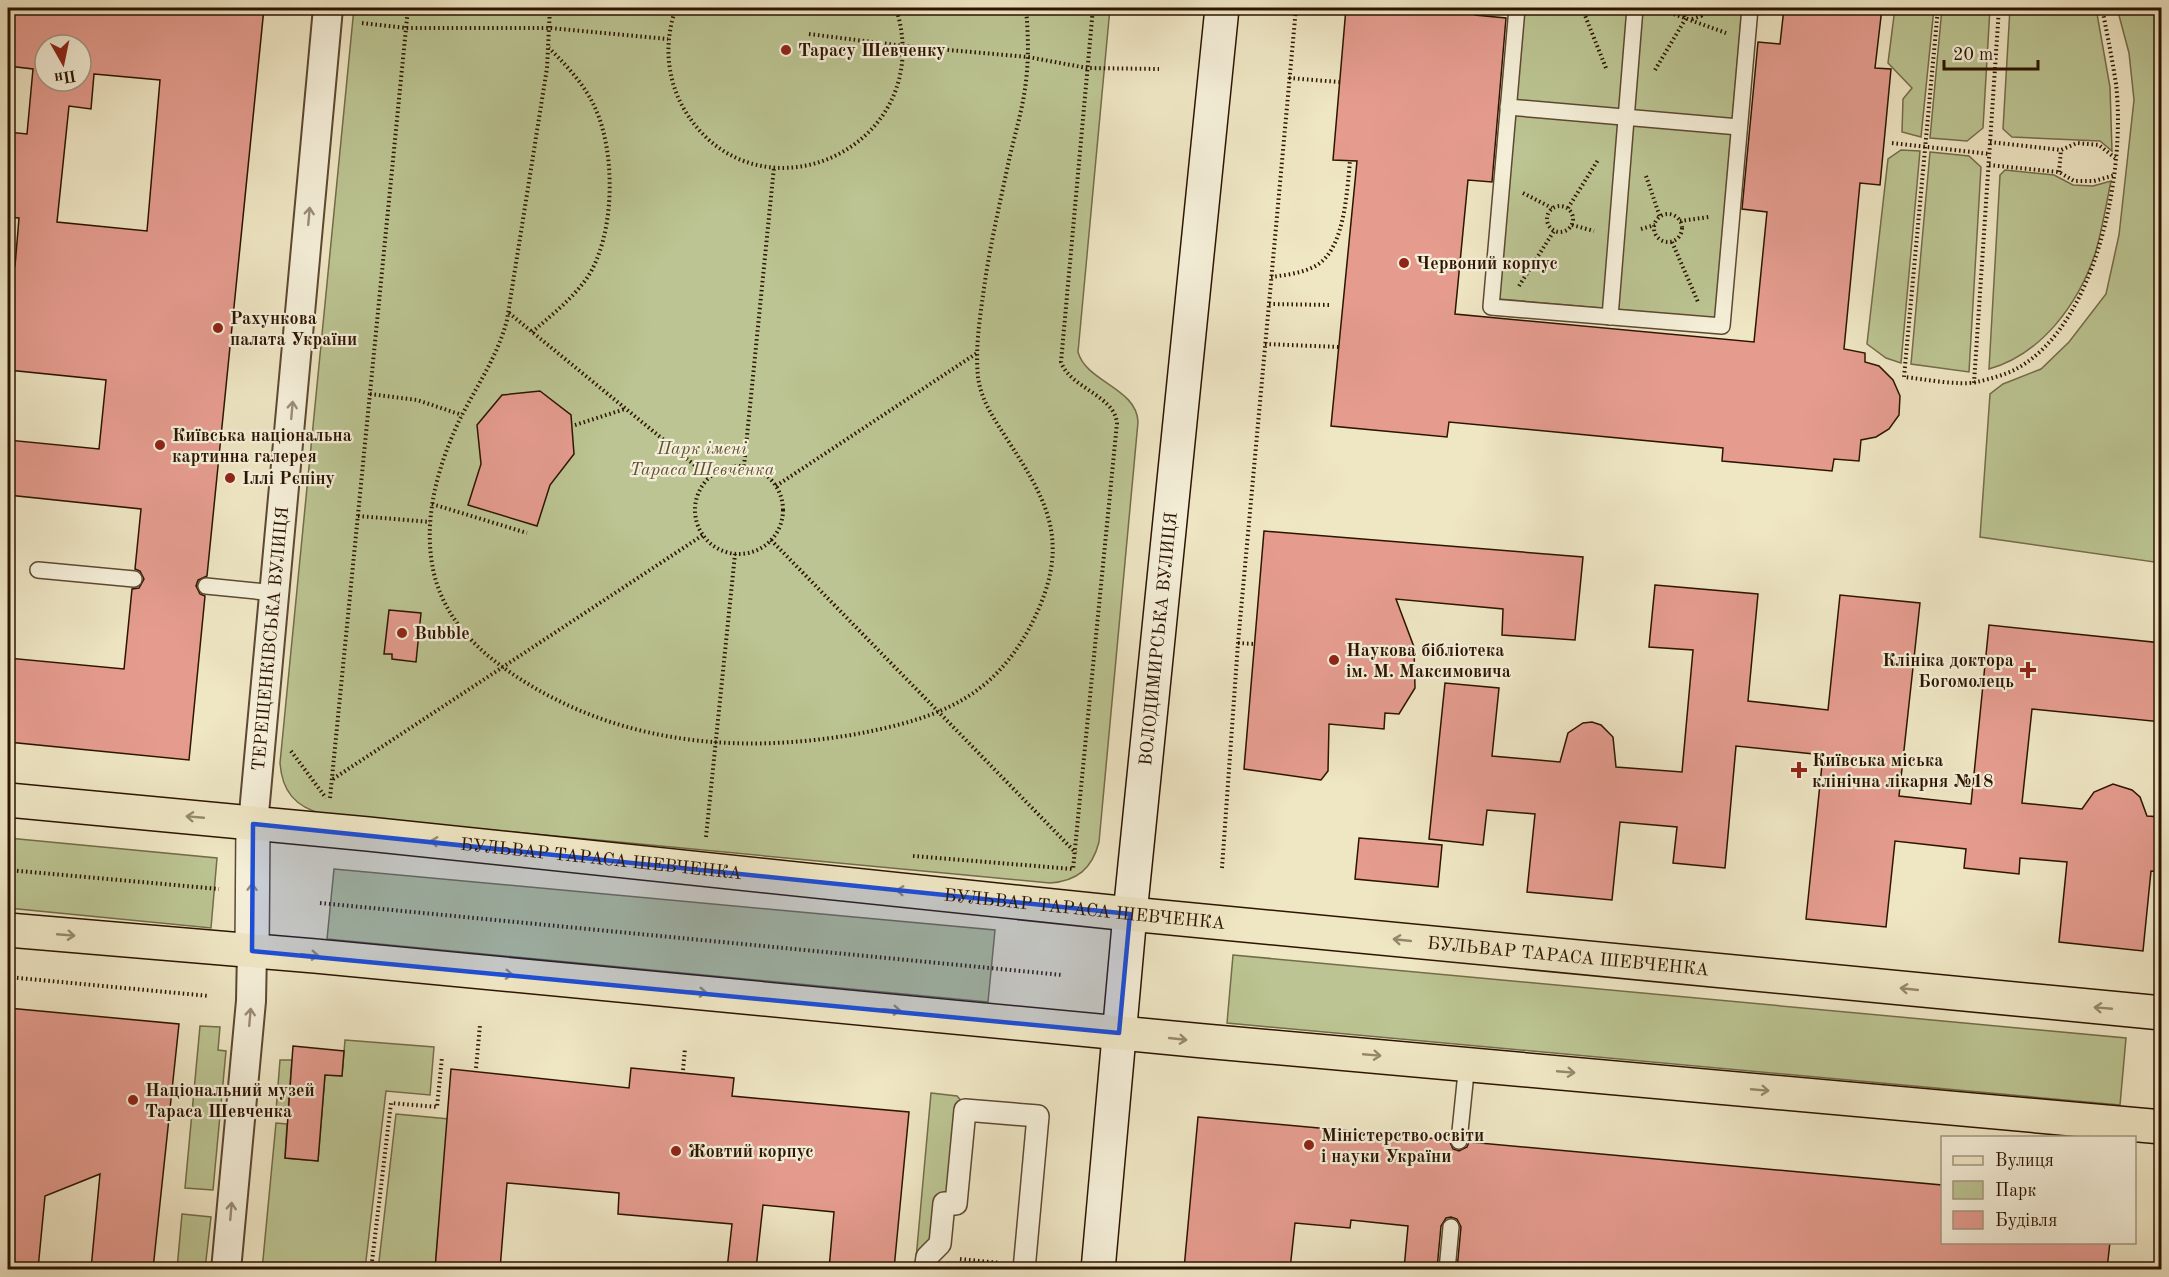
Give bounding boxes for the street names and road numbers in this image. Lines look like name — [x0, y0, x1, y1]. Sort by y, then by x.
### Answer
street label: ТЕРЕЩЕНКІВСЬКА ВУЛИЦЯ — [250, 506, 292, 772]
street label: ВОЛОДИМИРСЬКА ВУЛИЦЯ — [1137, 511, 1181, 767]
street label: БУЛЬВАР ТАРАСА ШЕВЧЕНКА — [459, 836, 743, 883]
street label: БУЛЬВАР ТАРАСА ШЕВЧЕНКА — [943, 886, 1226, 933]
street label: БУЛЬВАР ТАРАСА ШЕВЧЕНКА — [1426, 935, 1710, 980]

